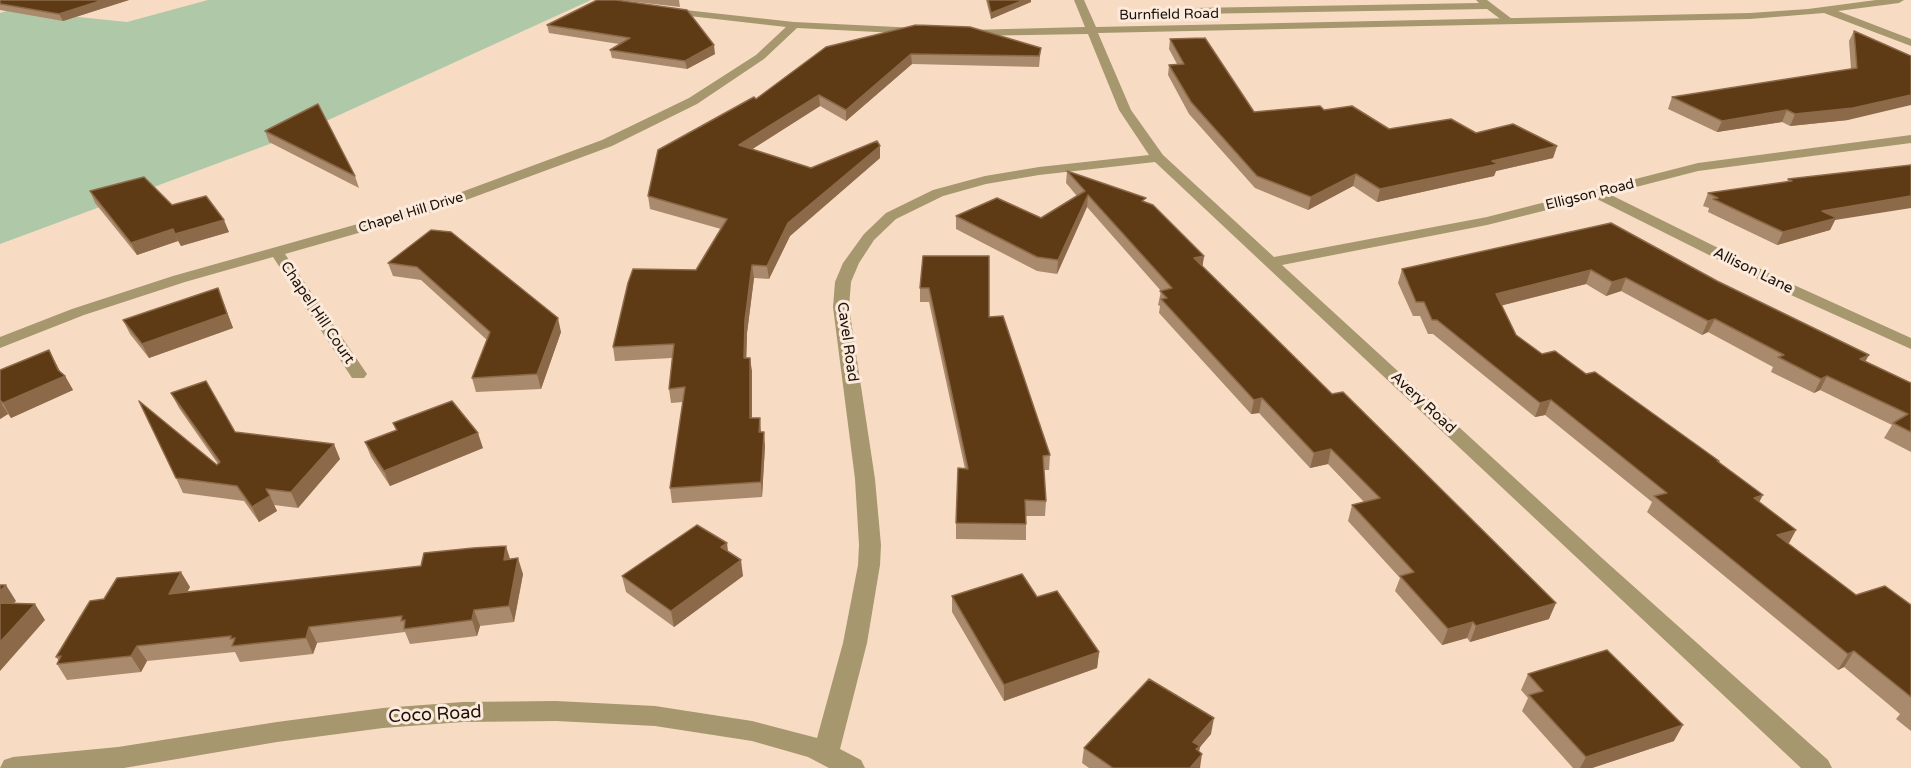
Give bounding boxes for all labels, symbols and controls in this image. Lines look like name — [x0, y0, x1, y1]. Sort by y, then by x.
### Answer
street label: Burnfield Road — [1119, 6, 1219, 24]
street label: Elligson Road — [1544, 176, 1636, 214]
street label: Chapel Hill Drive — [356, 189, 466, 237]
street label: Allison Lane — [1710, 244, 1796, 298]
street label: Chapel Hill Court — [276, 258, 358, 368]
street label: Cavel Road — [832, 301, 862, 383]
street label: Avery Road — [1387, 368, 1459, 438]
street label: Coco Road — [388, 702, 482, 728]

